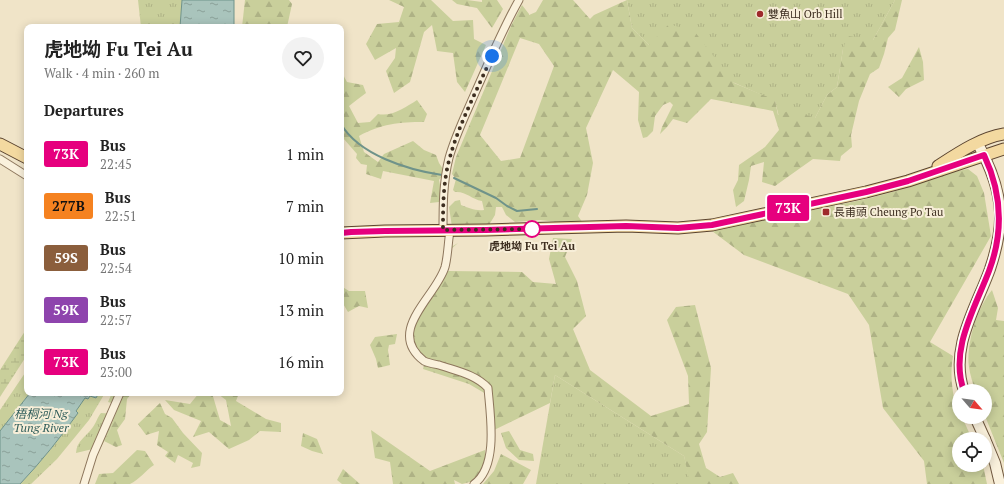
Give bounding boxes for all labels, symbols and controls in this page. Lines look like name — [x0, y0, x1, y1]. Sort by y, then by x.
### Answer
place label: 雙魚山 Orb Hill — [768, 7, 843, 21]
marker: 雙魚山 Orb Hill — [755, 9, 765, 19]
text: 虎地坳 Fu Tei Au — [44, 36, 193, 61]
button: heart — [282, 37, 324, 79]
your location — [482, 46, 502, 66]
text: Walk · 4 min · 260 m — [44, 64, 159, 82]
text: Departures — [44, 100, 124, 120]
text: Bus — [100, 135, 126, 155]
text: 73K — [53, 144, 79, 163]
text: 1 min — [286, 144, 324, 164]
text: 22:45 — [100, 155, 132, 173]
text: Bus — [105, 187, 131, 207]
line badge: 73K — [765, 195, 811, 221]
text: 277B — [52, 196, 85, 215]
text: 7 min — [286, 196, 324, 216]
text: 73K — [775, 198, 801, 217]
place label: 長甫頭 Cheung Po Tau — [834, 205, 944, 219]
text: 22:51 — [105, 207, 137, 225]
marker: 長甫頭 Cheung Po Tau — [821, 207, 831, 217]
marker: 虎地坳 Fu Tei Au — [523, 220, 541, 238]
text: Bus — [100, 239, 126, 259]
place label: 虎地坳 Fu Tei Au — [489, 239, 575, 253]
text: 59S — [54, 248, 78, 267]
text: 10 min — [278, 248, 324, 268]
text: 22:54 — [100, 259, 132, 277]
text: Bus — [100, 291, 126, 311]
text: 59K — [53, 300, 79, 319]
text: 13 min — [278, 300, 324, 320]
text: 22:57 — [100, 311, 132, 329]
text: Bus — [100, 343, 126, 363]
text: 73K — [53, 352, 79, 371]
text: 16 min — [278, 352, 324, 372]
text: 23:00 — [100, 363, 132, 381]
north arrow — [952, 384, 992, 424]
map controls — [952, 384, 992, 472]
water label: 梧桐河 Ng Tung River — [13, 406, 70, 435]
button: locate — [952, 432, 992, 472]

